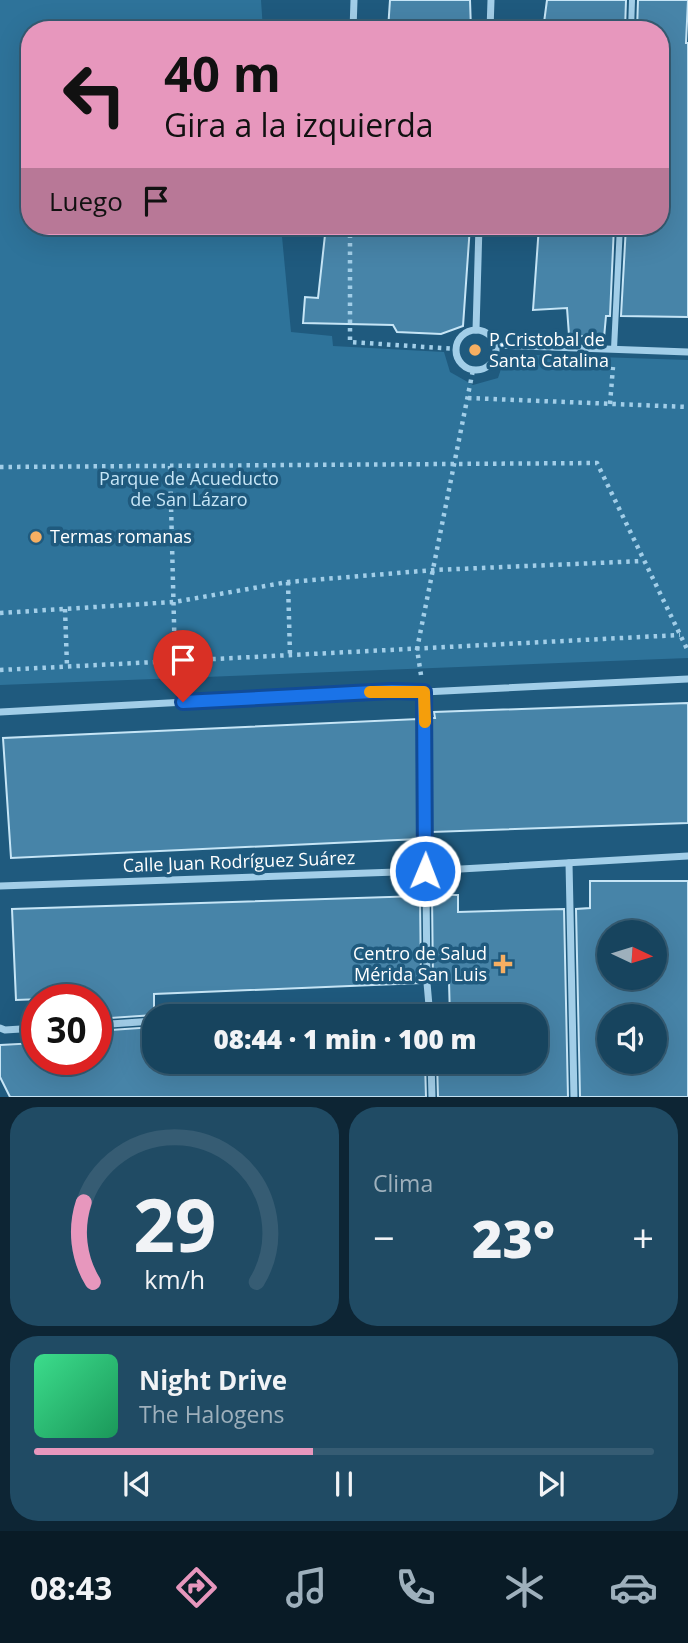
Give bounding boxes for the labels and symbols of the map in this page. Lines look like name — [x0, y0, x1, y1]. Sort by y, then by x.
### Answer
place label: P.Cristobal de Santa Catalina — [489, 327, 609, 372]
marker: P.Cristobal de Santa Catalina — [467, 342, 483, 358]
park label: Parque de Acueducto de San Lázaro — [99, 466, 279, 511]
place label: Termas romanas — [50, 524, 192, 548]
marker: Termas romanas — [28, 529, 44, 545]
pin — [153, 630, 213, 702]
position arrow — [388, 834, 462, 908]
street label: Calle Juan Rodríguez Suárez — [122, 845, 356, 877]
north arrow — [597, 920, 667, 990]
place label: Centro de Salud Mérida San Luis — [353, 941, 487, 986]
marker: Centro de Salud Mérida San Luis — [493, 954, 513, 974]
speed limit sign: 30 — [21, 984, 112, 1075]

